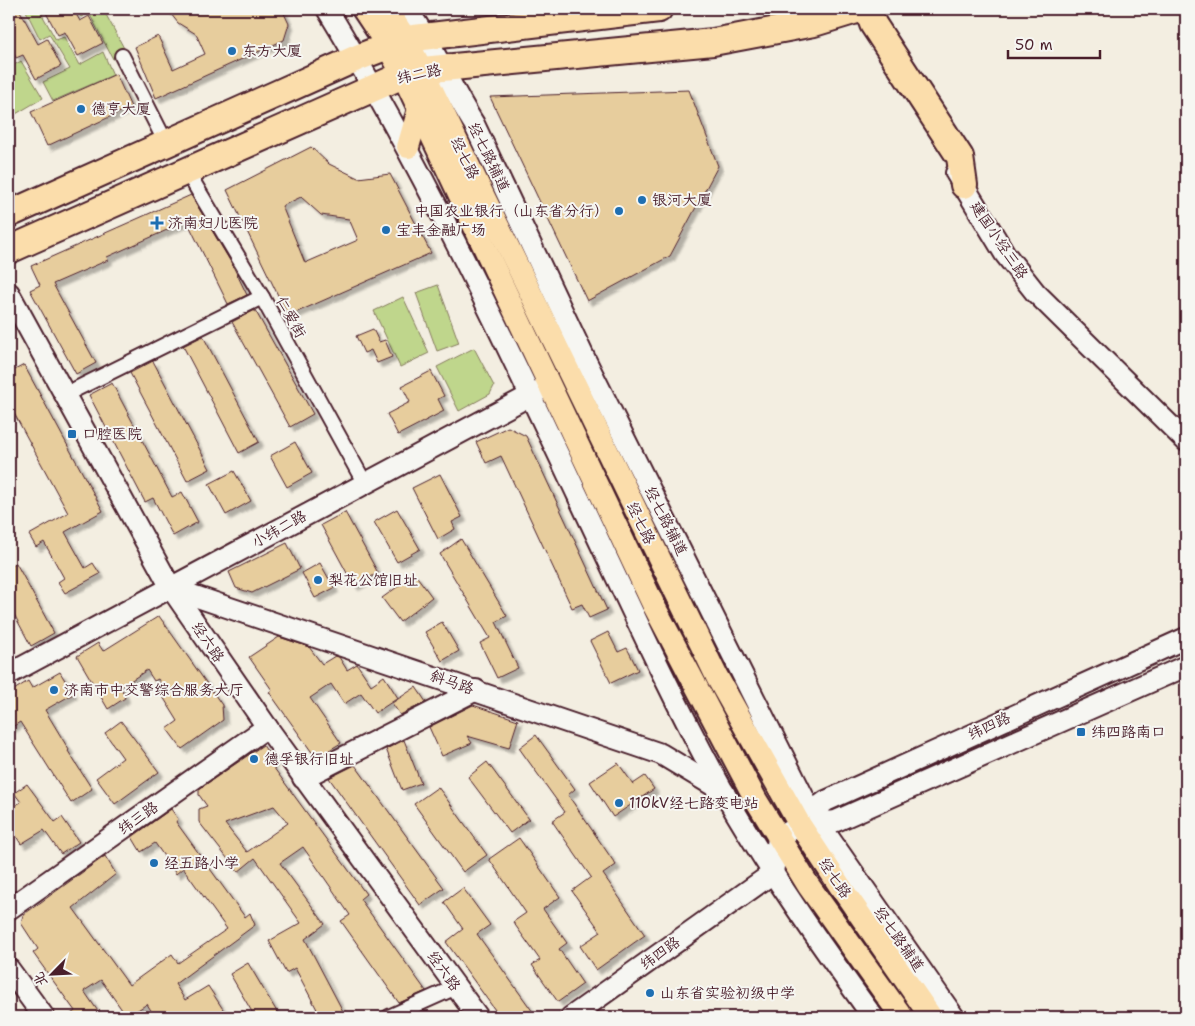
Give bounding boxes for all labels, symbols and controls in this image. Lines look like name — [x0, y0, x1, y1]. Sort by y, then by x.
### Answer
scale bar — [1008, 28, 1100, 60]
text: 50 m — [1015, 35, 1053, 55]
place label: 东方大厦 — [242, 41, 302, 61]
marker: 东方大厦 — [226, 45, 238, 57]
street label: 纬二路 — [395, 60, 443, 88]
place label: 德亨大厦 — [91, 99, 151, 119]
marker: 德亨大厦 — [75, 103, 87, 115]
street label: 经七路辅道 — [464, 119, 514, 195]
street label: 经七路 — [447, 134, 483, 182]
place label: 银河大厦 — [652, 190, 712, 210]
marker: 银河大厦 — [636, 194, 648, 206]
street label: 建国小经三路 — [966, 197, 1032, 283]
place label: 中国农业银行（山东省分行） — [414, 201, 609, 221]
marker: 中国农业银行（山东省分行） — [613, 205, 625, 217]
place label: 济南妇儿医院 — [168, 213, 258, 233]
marker: 济南妇儿医院 — [150, 216, 164, 230]
place label: 宝丰金融广场 — [396, 220, 486, 240]
marker: 宝丰金融广场 — [380, 224, 392, 236]
street label: 仁爱街 — [271, 292, 311, 342]
place label: 口腔医院 — [82, 424, 142, 444]
marker: 口腔医院 — [66, 428, 78, 440]
street label: 经七路辅道 — [641, 484, 691, 558]
street label: 经七路 — [623, 499, 659, 547]
street label: 小纬二路 — [248, 506, 310, 552]
place label: 梨花公馆旧址 — [328, 570, 418, 590]
marker: 梨花公馆旧址 — [312, 574, 324, 586]
street label: 经六路 — [187, 618, 229, 666]
street label: 斜马路 — [427, 665, 477, 699]
place label: 济南市中交警综合服务大厅 — [64, 680, 244, 700]
marker: 济南市中交警综合服务大厅 — [48, 684, 60, 696]
street label: 纬四路 — [964, 707, 1014, 745]
place label: 纬四路南口 — [1091, 722, 1166, 742]
marker: 纬四路南口 — [1075, 726, 1087, 738]
place label: 德孚银行旧址 — [264, 749, 354, 769]
marker: 德孚银行旧址 — [248, 753, 260, 765]
place label: 110kV经七路变电站 — [629, 793, 759, 813]
street label: 纬三路 — [114, 797, 162, 839]
marker: 110kV经七路变电站 — [613, 797, 625, 809]
place label: 经五路小学 — [164, 853, 239, 873]
street label: 经七路 — [814, 854, 856, 902]
marker: 经五路小学 — [148, 857, 160, 869]
street label: 经七路辅道 — [869, 903, 929, 975]
street label: 纬四路 — [636, 932, 684, 974]
street label: 经六路 — [423, 947, 465, 995]
north arrow — [28, 948, 78, 998]
text: 北 — [29, 969, 51, 989]
place label: 山东省实验初级中学 — [660, 983, 795, 1003]
marker: 山东省实验初级中学 — [644, 987, 656, 999]

